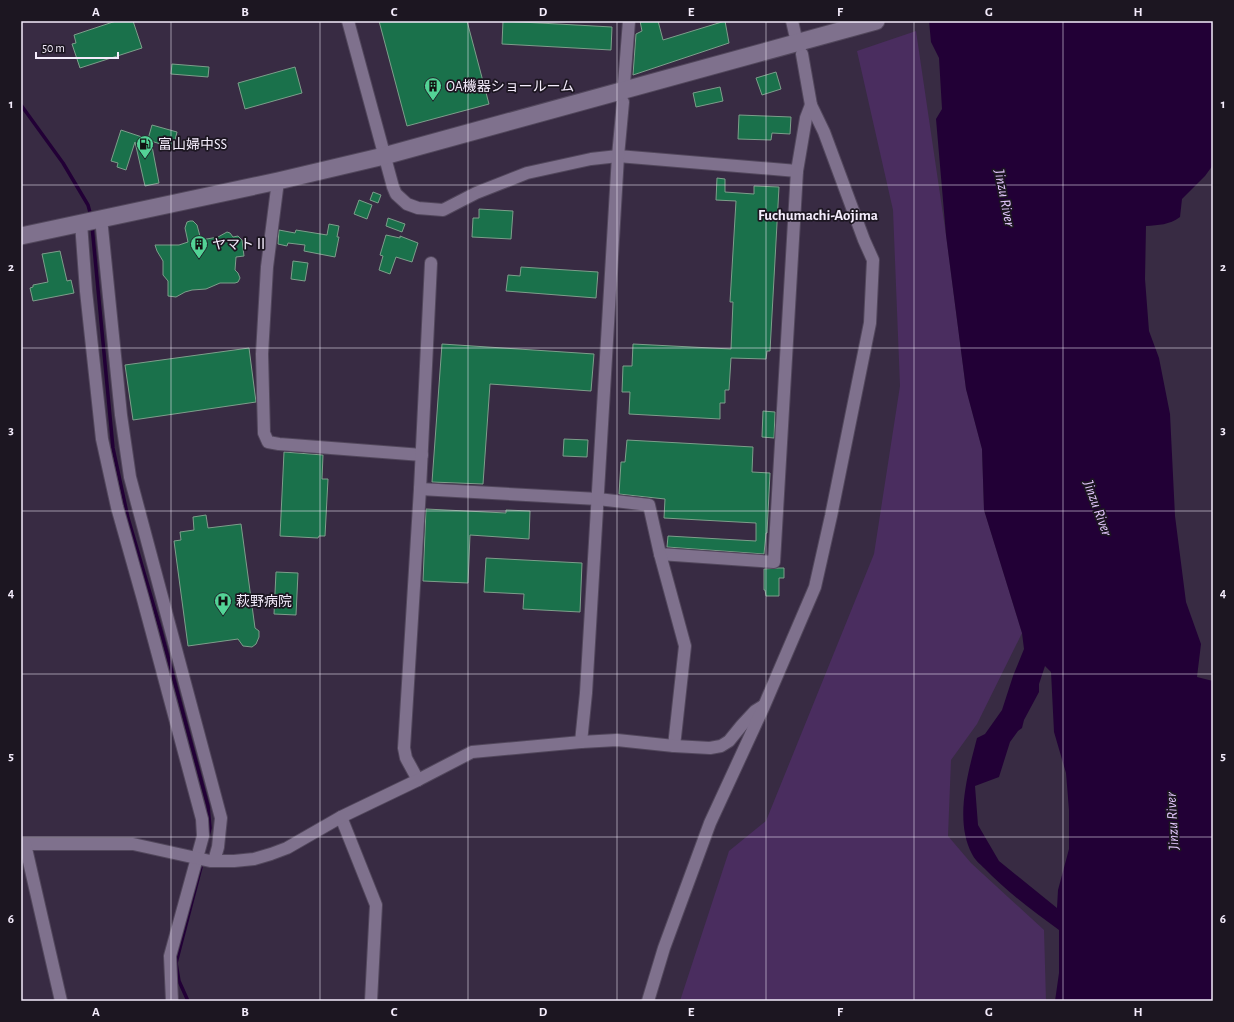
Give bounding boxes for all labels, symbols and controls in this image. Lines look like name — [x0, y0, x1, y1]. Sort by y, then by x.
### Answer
text: A — [92, 6, 100, 19]
text: B — [241, 6, 249, 19]
text: C — [391, 6, 398, 19]
text: D — [539, 6, 548, 19]
text: E — [688, 6, 695, 19]
text: F — [837, 6, 844, 19]
text: G — [985, 6, 993, 19]
text: H — [1133, 6, 1143, 19]
scale bar — [36, 34, 118, 60]
text: 50 m — [42, 42, 65, 54]
building icon: OA機器ショールーム — [423, 76, 443, 101]
place label: OA機器ショールーム — [446, 78, 574, 94]
text: 1 — [9, 98, 13, 111]
text: 1 — [1221, 98, 1225, 111]
fuel station icon: 富山婦中SS — [135, 134, 155, 159]
place label: 富山婦中SS — [158, 137, 227, 152]
water label: Jinzu River — [991, 167, 1018, 229]
district label: Fuchumachi-Aojima — [758, 208, 878, 223]
building icon: ヤマトⅡ — [189, 234, 209, 259]
place label: ヤマトⅡ — [212, 237, 268, 252]
text: 2 — [8, 261, 14, 274]
text: 2 — [1220, 261, 1226, 274]
text: 3 — [8, 424, 14, 437]
text: 3 — [1220, 424, 1226, 437]
water label: Jinzu River — [1080, 478, 1115, 539]
text: 4 — [8, 587, 15, 600]
text: 4 — [1220, 587, 1227, 600]
hospital icon: 萩野病院 — [213, 591, 233, 616]
place label: 萩野病院 — [236, 594, 292, 609]
text: 5 — [8, 750, 14, 763]
text: 5 — [1220, 750, 1226, 763]
water label: Jinzu River — [1163, 791, 1182, 851]
text: 6 — [8, 913, 14, 926]
text: 6 — [1220, 913, 1226, 926]
text: A — [92, 1006, 100, 1019]
text: B — [241, 1006, 249, 1019]
text: C — [391, 1006, 398, 1019]
text: D — [539, 1006, 548, 1019]
text: E — [688, 1006, 695, 1019]
text: F — [837, 1006, 844, 1019]
text: G — [985, 1006, 993, 1019]
text: H — [1133, 1006, 1143, 1019]

